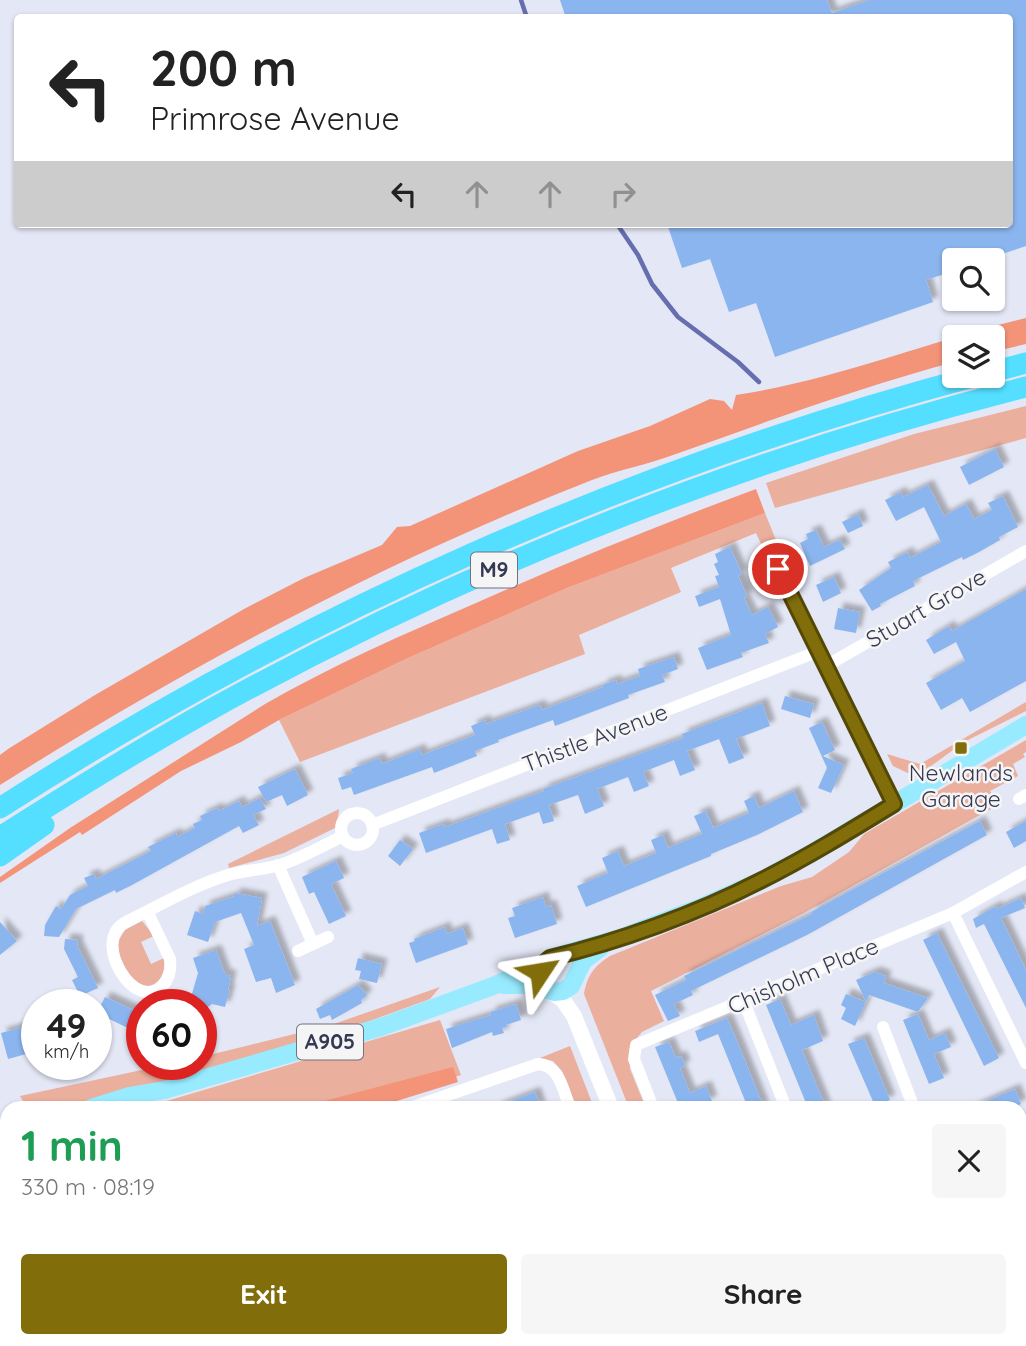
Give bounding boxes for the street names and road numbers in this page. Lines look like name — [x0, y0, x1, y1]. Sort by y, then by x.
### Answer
road number: M9 — [471, 552, 517, 588]
street label: Stuart Grove — [861, 562, 991, 654]
street label: Thistle Avenue — [518, 696, 672, 779]
street label: Chisholm Place — [723, 931, 883, 1020]
road number: A905 — [297, 1024, 363, 1060]

